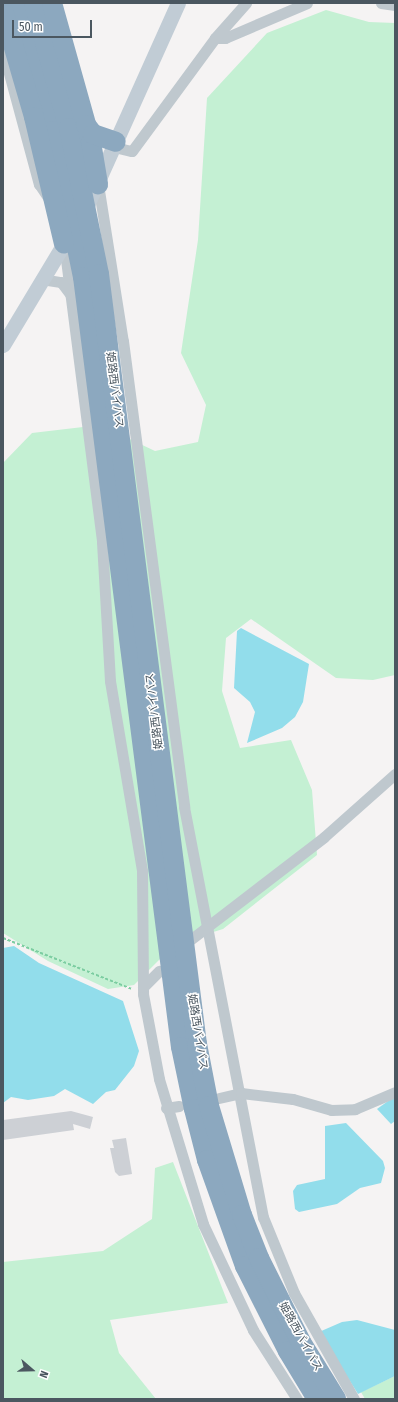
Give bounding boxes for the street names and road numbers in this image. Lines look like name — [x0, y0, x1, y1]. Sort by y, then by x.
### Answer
street label: 姫路西バイパス — [103, 351, 125, 429]
street label: 姫路西バイパス — [144, 672, 166, 750]
street label: 姫路西バイパス — [184, 993, 210, 1071]
street label: 姫路西バイパス — [276, 1300, 324, 1374]

